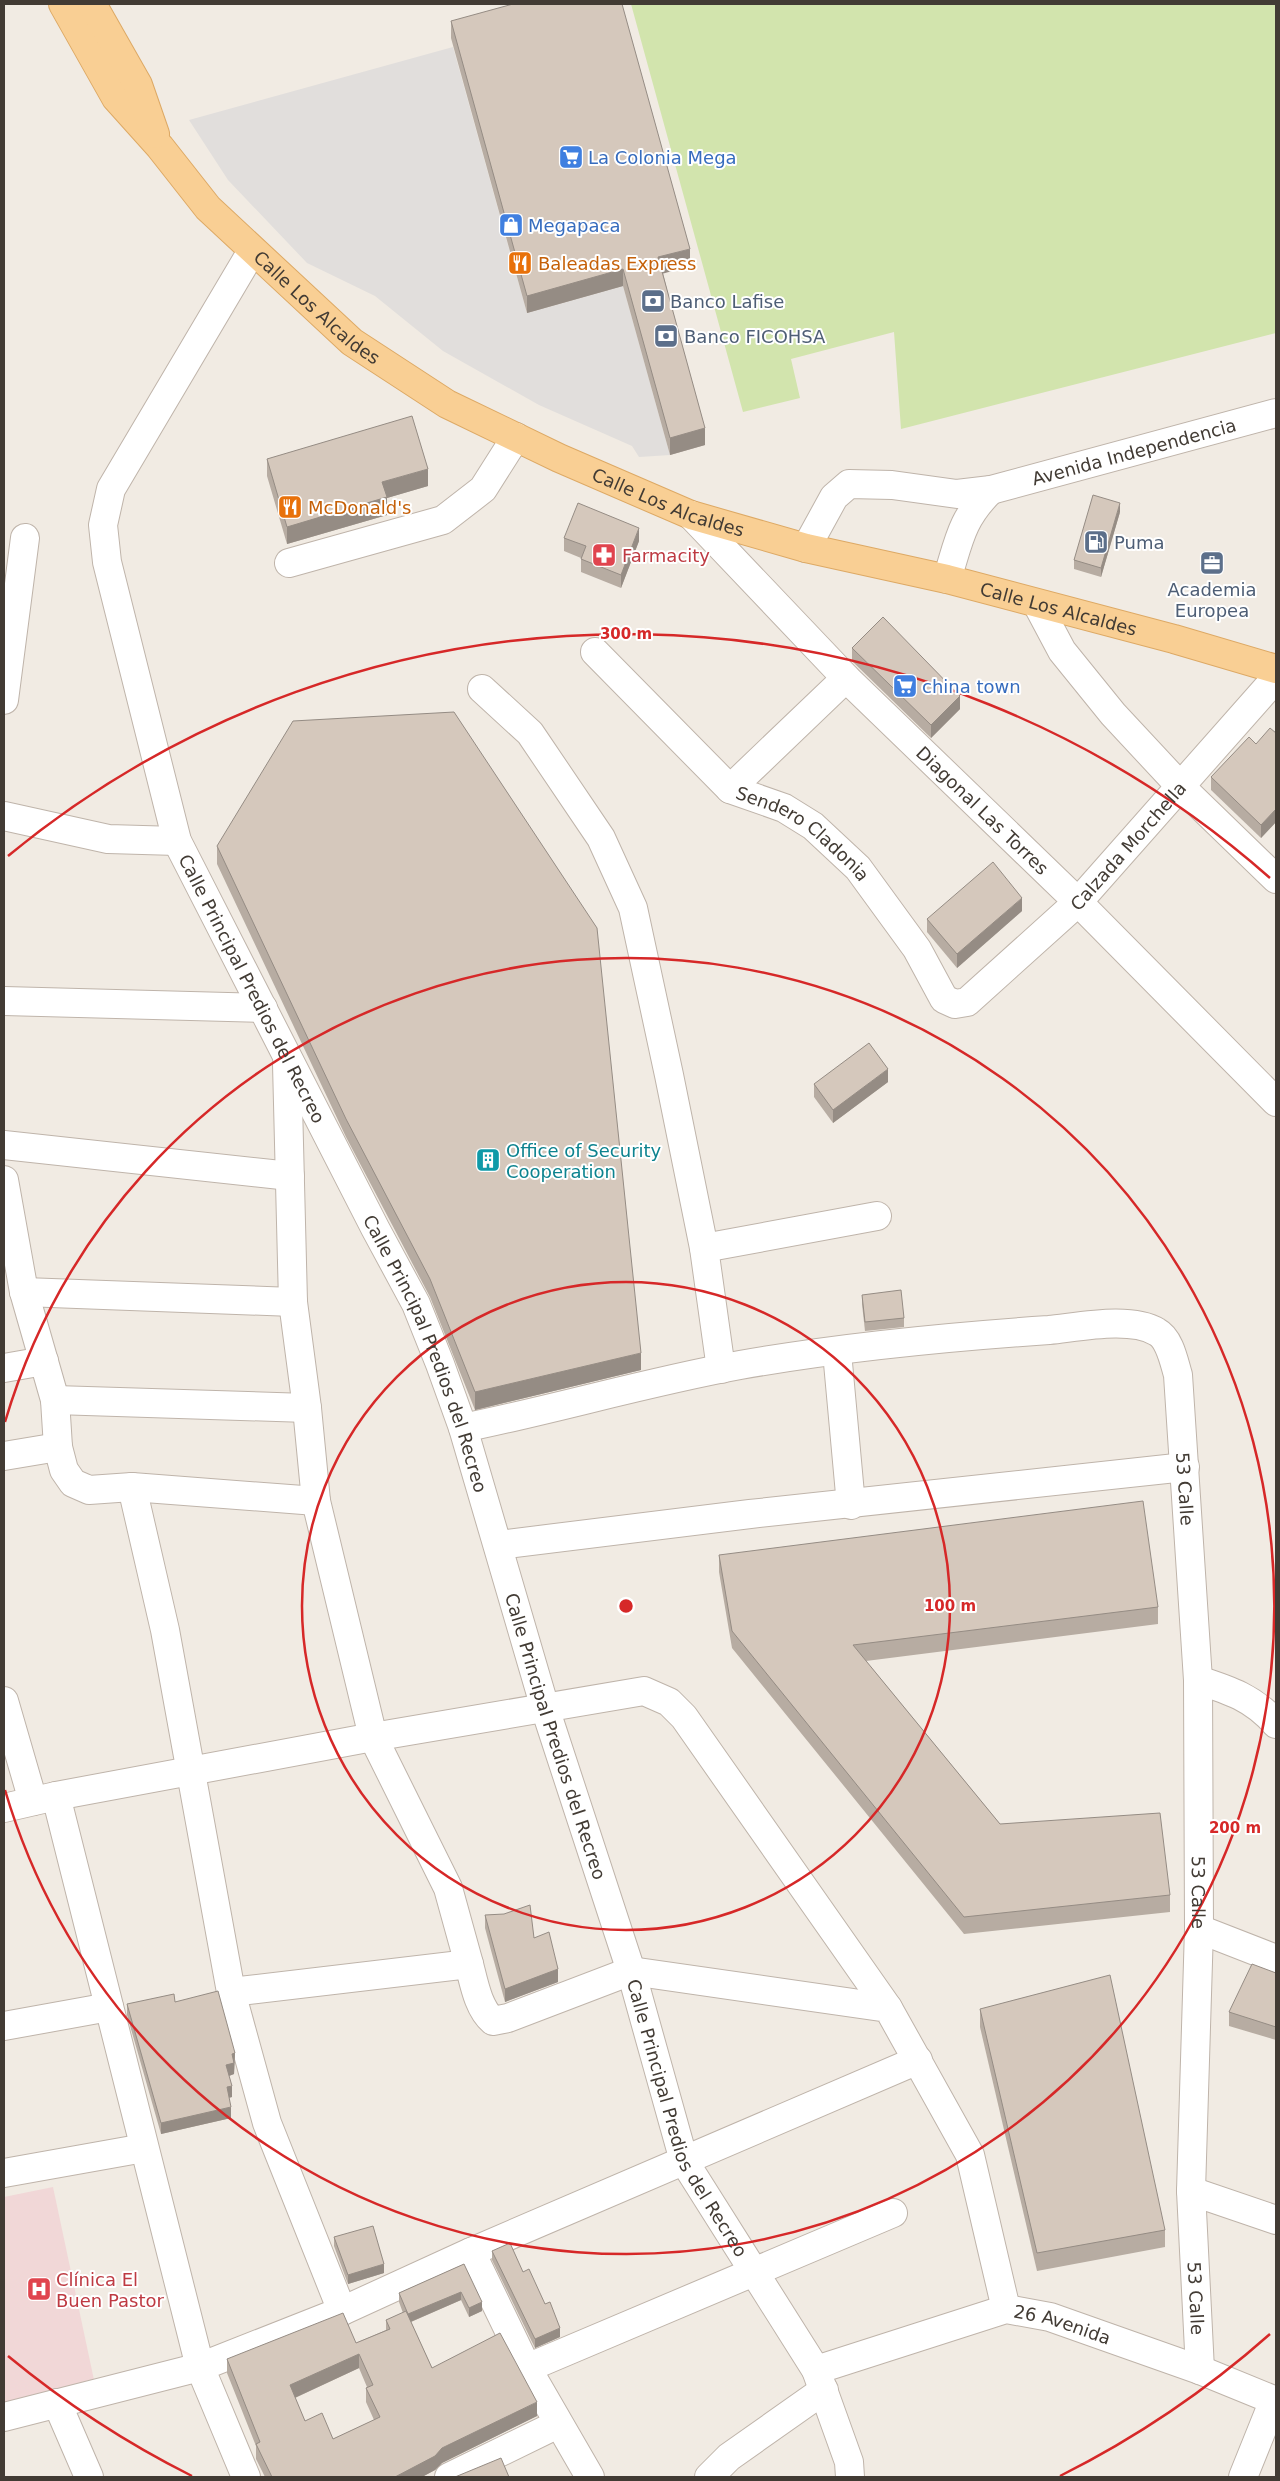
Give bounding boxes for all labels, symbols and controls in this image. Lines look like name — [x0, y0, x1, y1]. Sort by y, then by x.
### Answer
supermarket icon: La Colonia Mega — [558, 144, 584, 170]
place label: La Colonia Mega — [588, 147, 737, 168]
shop icon: Megapaca — [498, 212, 524, 238]
place label: Megapaca — [528, 215, 620, 236]
street label: Calle Los Alcaldes — [250, 246, 384, 368]
restaurant icon: Baleadas Express — [507, 250, 533, 276]
place label: Baleadas Express — [538, 253, 696, 274]
bank icon: Banco Lafise — [640, 288, 666, 314]
place label: Banco Lafise — [670, 291, 784, 312]
bank icon: Banco FICOHSA — [653, 323, 679, 349]
place label: Banco FICOHSA — [684, 326, 826, 347]
street label: Avenida Independencia — [1030, 414, 1238, 489]
street label: Calle Los Alcaldes — [589, 463, 747, 540]
restaurant icon: McDonald's — [277, 494, 303, 520]
place label: McDonald's — [308, 497, 412, 518]
fuel station icon: Puma — [1083, 529, 1109, 555]
place label: Puma — [1114, 532, 1165, 553]
pharmacy icon: Farmacity — [591, 542, 617, 568]
place label: Farmacity — [622, 545, 710, 566]
office icon: Academia Europea — [1199, 550, 1225, 576]
street label: Calle Los Alcaldes — [978, 578, 1139, 639]
place label: Academia Europea — [1168, 579, 1257, 621]
text: 300 m — [600, 625, 652, 643]
supermarket icon: china town — [892, 673, 918, 699]
place label: china town — [922, 676, 1021, 697]
street label: Diagonal Las Torres — [912, 742, 1053, 878]
street label: Calzada Morchella — [1066, 777, 1190, 915]
street label: Sendero Cladonia — [733, 782, 874, 885]
street label: Calle Principal Predios del Recreo — [175, 850, 330, 1126]
place label: Office of Security Cooperation — [506, 1140, 662, 1182]
building icon: Office of Security Cooperation — [475, 1147, 501, 1173]
street label: Calle Principal Predios del Recreo — [359, 1211, 492, 1495]
street label: 53 Calle — [1173, 1452, 1198, 1526]
street label: Calle Principal Predios del Recreo — [501, 1590, 611, 1882]
centre of rings — [617, 1597, 635, 1615]
text: 100 m — [924, 1597, 976, 1615]
text: 200 m — [1209, 1819, 1261, 1837]
street label: 53 Calle — [1188, 1856, 1210, 1929]
street label: Calle Principal Predios del Recreo — [623, 1977, 752, 2260]
street label: 53 Calle — [1184, 2261, 1209, 2335]
place label: Clínica El Buen Pastor — [56, 2269, 164, 2311]
hospital icon: Clínica El Buen Pastor — [26, 2276, 52, 2302]
street label: 26 Avenida — [1012, 2300, 1114, 2348]

